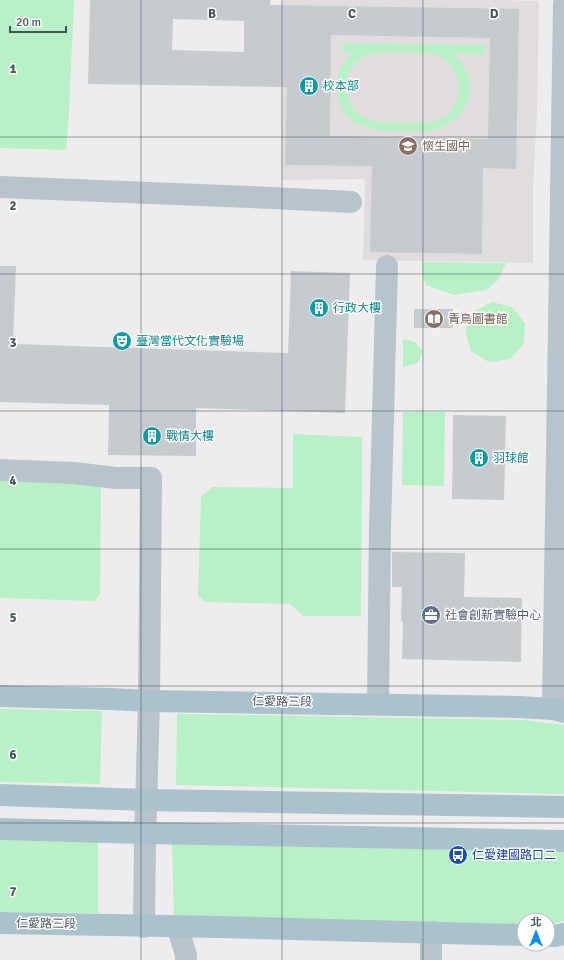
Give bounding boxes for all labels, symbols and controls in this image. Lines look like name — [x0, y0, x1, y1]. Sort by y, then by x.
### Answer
text: B — [208, 6, 216, 22]
text: C — [348, 6, 356, 22]
text: D — [490, 6, 499, 22]
scale bar — [10, 8, 66, 34]
text: 20 m — [16, 15, 41, 30]
text: 1 — [9, 61, 17, 77]
building icon: 校本部 — [298, 75, 320, 97]
place label: 校本部 — [323, 79, 359, 94]
school or university icon: 懷生國中 — [397, 135, 419, 157]
place label: 懷生國中 — [422, 139, 470, 154]
text: 2 — [9, 198, 17, 214]
building icon: 行政大樓 — [308, 297, 330, 319]
place label: 行政大樓 — [333, 301, 381, 316]
library icon: 青鳥圖書館 — [423, 308, 445, 330]
place label: 青鳥圖書館 — [448, 312, 508, 327]
theatre icon: 臺灣當代文化實驗場 — [111, 330, 133, 352]
place label: 臺灣當代文化實驗場 — [136, 334, 244, 349]
text: 3 — [9, 335, 17, 351]
building icon: 戰情大樓 — [141, 425, 163, 447]
place label: 戰情大樓 — [166, 429, 214, 444]
building icon: 羽球館 — [468, 447, 490, 469]
place label: 羽球館 — [493, 451, 529, 466]
text: 4 — [9, 473, 17, 489]
office icon: 社會創新實驗中心 — [420, 604, 442, 626]
place label: 社會創新實驗中心 — [445, 608, 541, 623]
text: 5 — [9, 610, 17, 626]
street label: 仁愛路三段 — [252, 694, 312, 710]
text: 6 — [9, 747, 17, 763]
bus stop icon: 仁愛建國路口二 — [447, 844, 469, 866]
place label: 仁愛建國路口二 — [472, 848, 556, 863]
text: 7 — [9, 884, 17, 900]
north arrow — [516, 912, 556, 952]
street label: 仁愛路三段 — [16, 916, 76, 932]
text: 北 — [531, 916, 542, 929]

